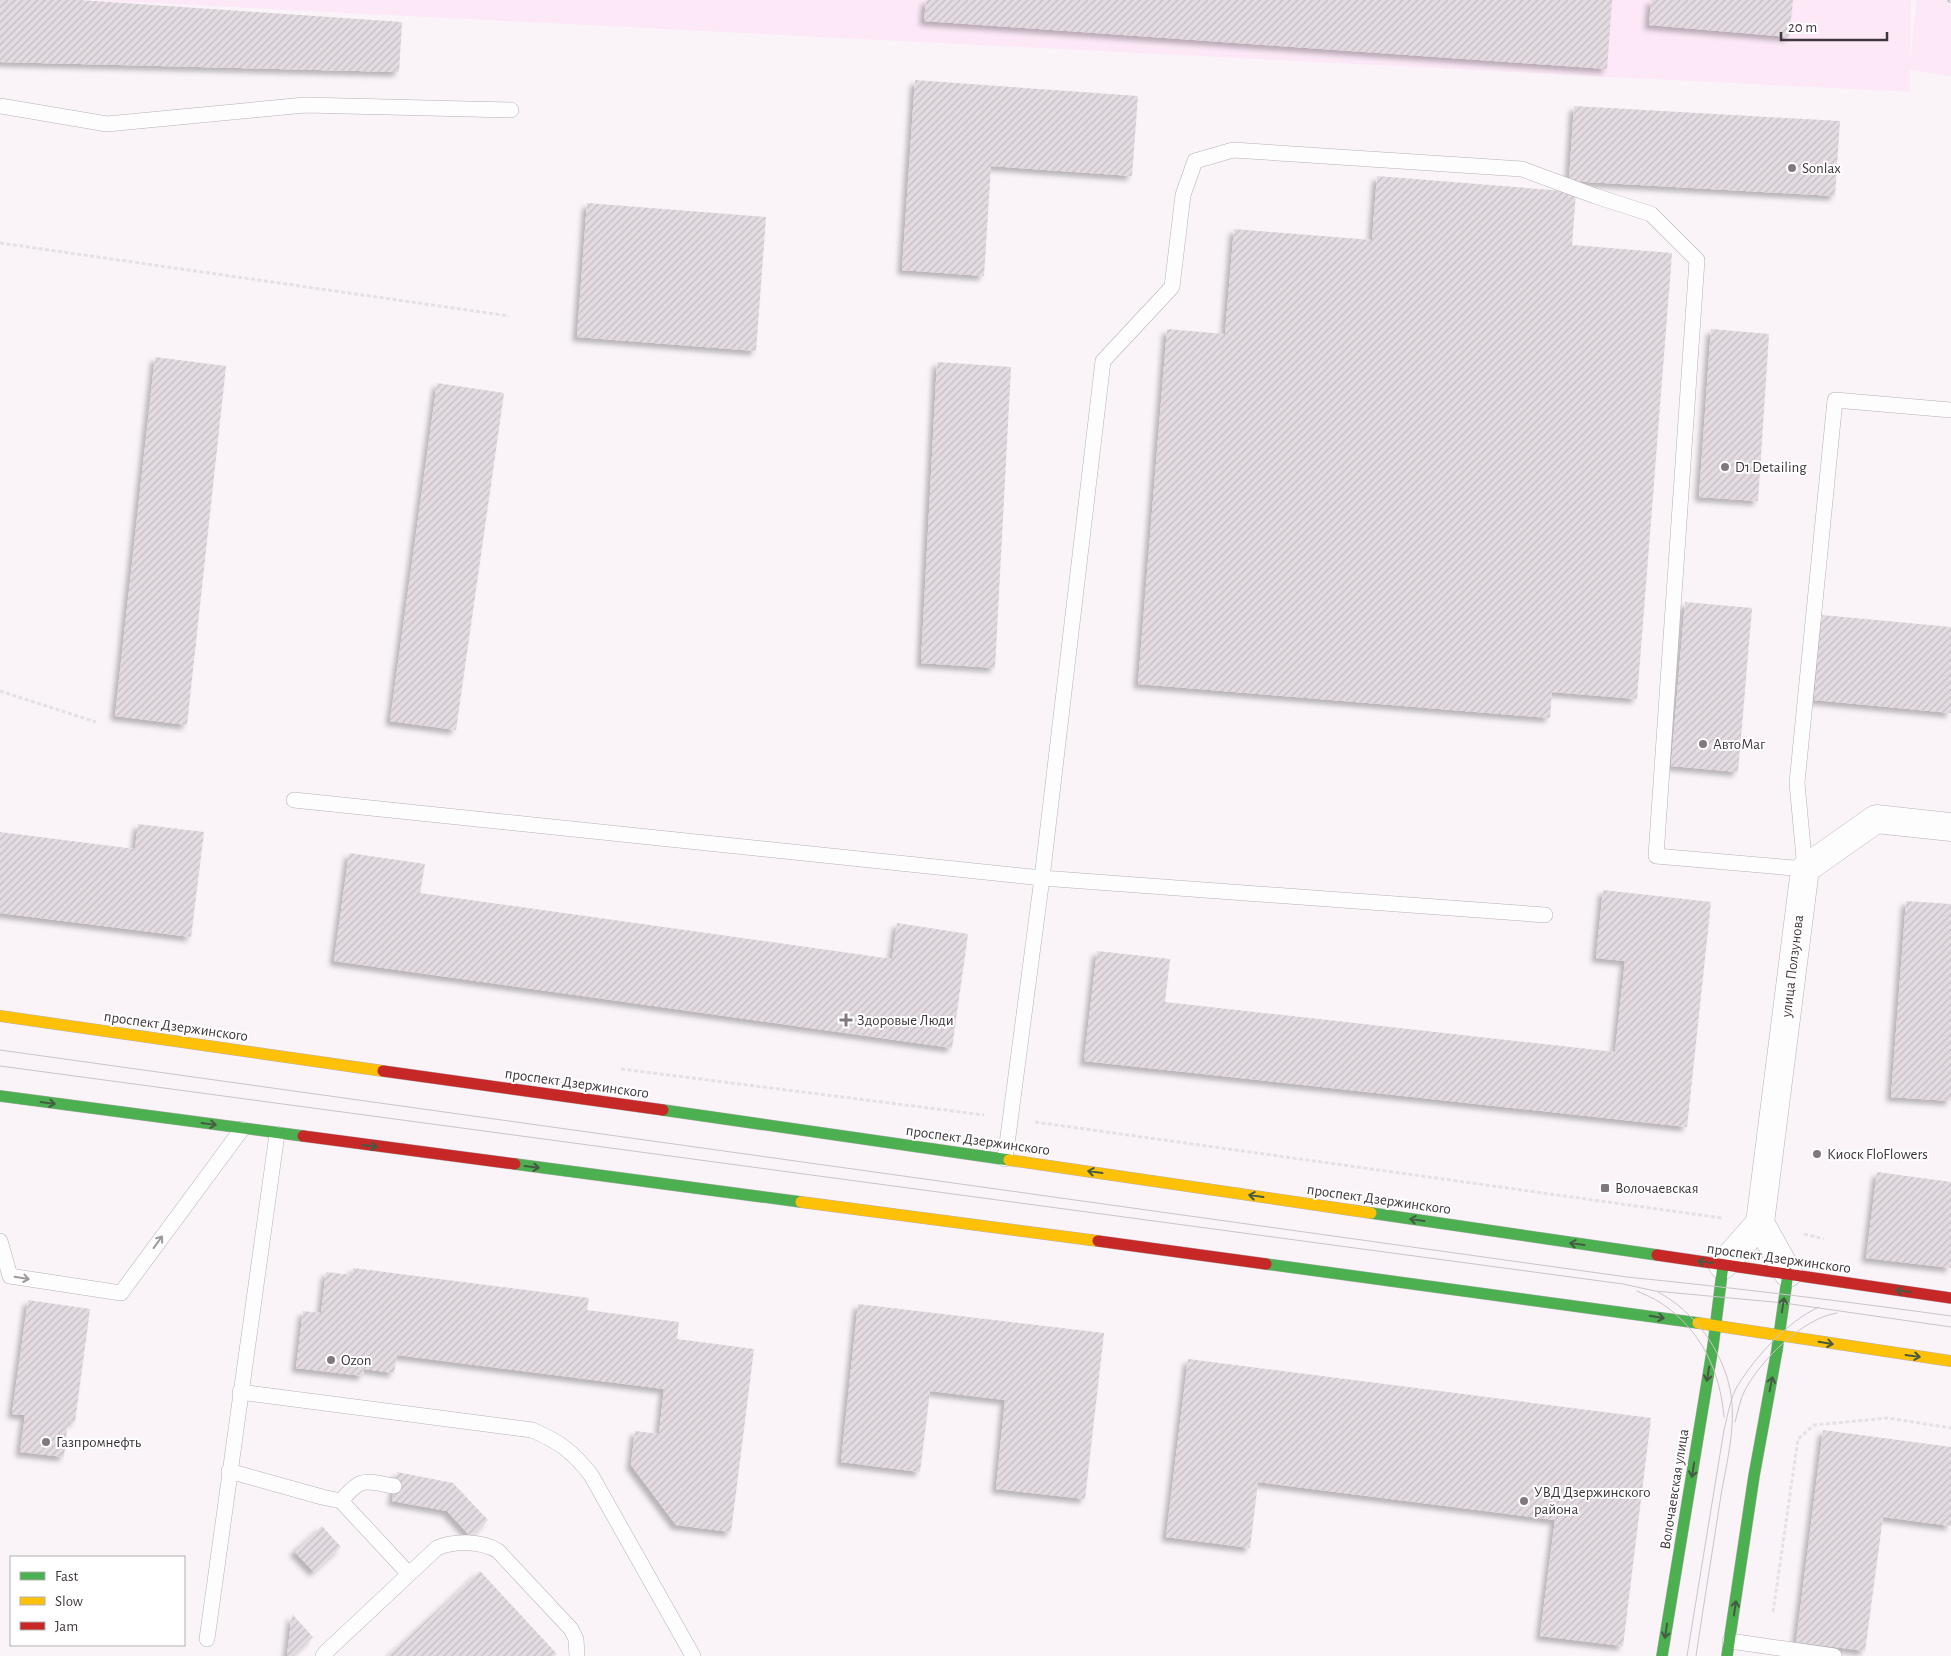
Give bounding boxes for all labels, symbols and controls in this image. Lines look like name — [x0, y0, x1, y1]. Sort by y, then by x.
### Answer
scale bar — [1781, 10, 1887, 42]
text: 20 m — [1788, 20, 1817, 35]
place label: Sonlax — [1802, 161, 1841, 176]
marker: Sonlax — [1786, 162, 1798, 174]
place label: D1 Detailing — [1735, 460, 1807, 475]
marker: D1 Detailing — [1719, 461, 1731, 473]
place label: АвтоМаг — [1713, 737, 1766, 752]
marker: АвтоМаг — [1697, 738, 1709, 750]
street label: улица Ползунова — [1779, 914, 1806, 1019]
street label: проспект Дзержинского — [103, 1009, 249, 1044]
marker: Здоровые Люди — [839, 1013, 853, 1027]
place label: Здоровые Люди — [857, 1013, 954, 1028]
street label: проспект Дзержинского — [504, 1066, 650, 1101]
one-way arrow — [40, 1098, 56, 1108]
one-way arrow — [201, 1120, 217, 1130]
street label: проспект Дзержинского — [905, 1123, 1051, 1158]
one-way arrow — [362, 1141, 378, 1151]
place label: Киоск FloFlowers — [1827, 1147, 1928, 1162]
marker: Киоск FloFlowers — [1811, 1148, 1823, 1160]
one-way arrow — [523, 1162, 539, 1172]
one-way arrow — [1087, 1167, 1103, 1177]
place label: Волочаевская — [1615, 1181, 1699, 1196]
street label: проспект Дзержинского — [1306, 1182, 1452, 1217]
marker: Волочаевская — [1599, 1182, 1611, 1194]
one-way arrow — [1248, 1191, 1264, 1201]
one-way arrow — [1409, 1214, 1425, 1224]
one-way arrow — [153, 1235, 163, 1249]
one-way arrow — [1570, 1238, 1586, 1248]
street label: проспект Дзержинского — [1706, 1241, 1852, 1276]
one-way arrow — [1697, 1257, 1713, 1267]
one-way arrow — [14, 1273, 30, 1283]
one-way arrow — [1895, 1286, 1911, 1296]
one-way arrow — [1779, 1297, 1789, 1313]
one-way arrow — [1648, 1312, 1664, 1322]
one-way arrow — [1818, 1338, 1834, 1348]
one-way arrow — [1905, 1351, 1921, 1361]
place label: Ozon — [341, 1353, 371, 1368]
marker: Ozon — [325, 1354, 337, 1366]
one-way arrow — [1703, 1366, 1713, 1382]
one-way arrow — [1766, 1376, 1776, 1392]
street label: Волочаевская улица — [1658, 1428, 1691, 1550]
place label: Газпромнефть — [56, 1435, 142, 1450]
marker: Газпромнефть — [40, 1436, 52, 1448]
one-way arrow — [1687, 1462, 1697, 1478]
place label: УВД Дзержинского района — [1534, 1485, 1650, 1517]
marker: УВД Дзержинского района — [1518, 1495, 1530, 1507]
legend — [10, 1556, 185, 1646]
text: Fast — [55, 1569, 79, 1584]
text: Slow — [55, 1594, 83, 1609]
one-way arrow — [1730, 1600, 1740, 1616]
text: Jam — [55, 1619, 78, 1634]
one-way arrow — [1661, 1622, 1671, 1638]

